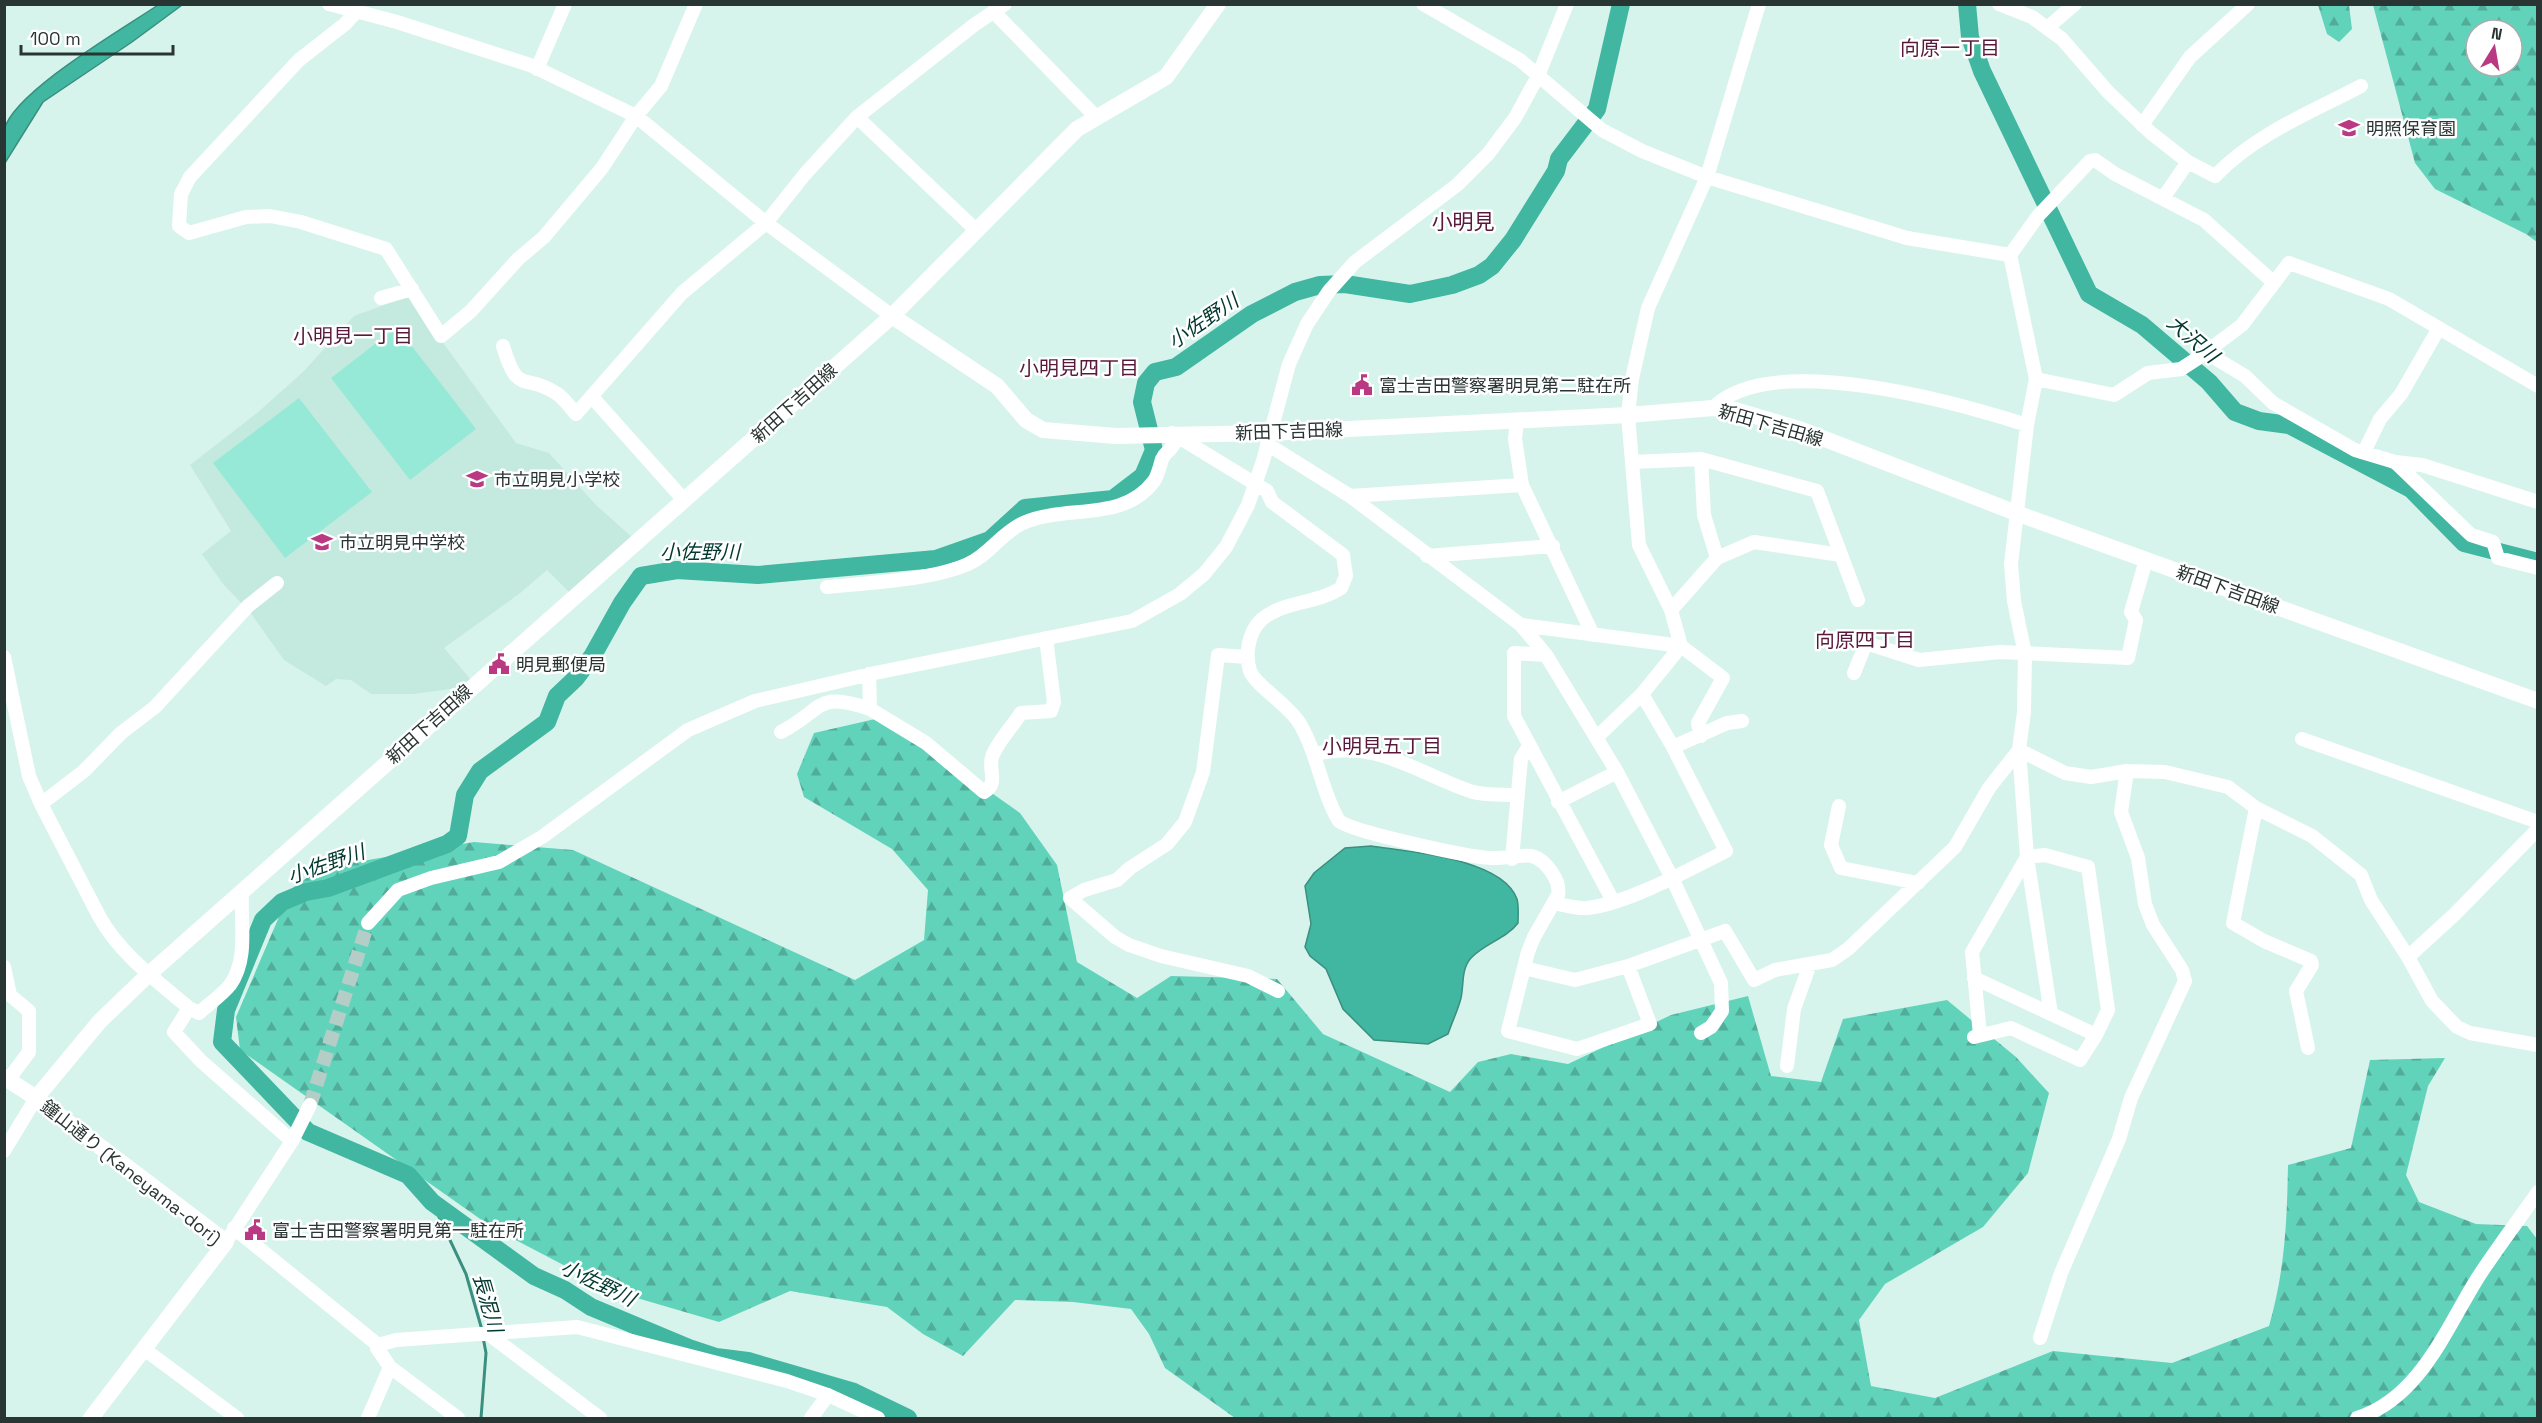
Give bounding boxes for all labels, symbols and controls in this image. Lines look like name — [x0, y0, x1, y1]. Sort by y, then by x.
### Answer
scale bar — [21, 18, 172, 56]
north arrow — [2464, 18, 2524, 78]
text: N — [2489, 22, 2504, 45]
text: 100 m — [30, 27, 81, 50]
district label: 向原一丁目 — [1900, 35, 2000, 61]
school or university icon: 明照保育園 — [2337, 116, 2361, 140]
place label: 明照保育園 — [2366, 117, 2456, 140]
district label: 小明見 — [1432, 208, 1495, 235]
water label: 小佐野川 — [1163, 287, 1245, 354]
water label: 大沢川 — [2162, 310, 2226, 370]
district label: 小明見一丁目 — [293, 323, 413, 349]
district label: 小明見四丁目 — [1019, 355, 1139, 381]
street label: 新田下吉田線 — [746, 358, 842, 448]
public building icon: 富士吉田警察署明見第二駐在所 — [1350, 373, 1374, 397]
place label: 富士吉田警察署明見第二駐在所 — [1379, 374, 1631, 397]
street label: 新田下吉田線 — [1716, 399, 1826, 451]
street label: 新田下吉田線 — [1235, 418, 1343, 444]
school or university icon: 市立明見小学校 — [465, 467, 489, 491]
place label: 市立明見小学校 — [494, 468, 620, 491]
school or university icon: 市立明見中学校 — [310, 530, 334, 554]
place label: 市立明見中学校 — [339, 531, 465, 554]
water label: 小佐野川 — [660, 539, 742, 565]
street label: 新田下吉田線 — [2173, 560, 2283, 618]
district label: 向原四丁目 — [1815, 627, 1915, 653]
public building icon: 明見郵便局 — [487, 652, 511, 676]
place label: 明見郵便局 — [516, 653, 606, 676]
street label: 新田下吉田線 — [381, 679, 477, 769]
district label: 小明見五丁目 — [1322, 733, 1442, 759]
water label: 小佐野川 — [284, 838, 370, 889]
street label: 鐘山通り (Kaneyama-dori) — [36, 1094, 226, 1250]
public building icon: 富士吉田警察署明見第一駐在所 — [243, 1218, 267, 1242]
place label: 富士吉田警察署明見第一駐在所 — [272, 1219, 524, 1242]
water label: 小佐野川 — [556, 1254, 641, 1313]
water label: 長泥川 — [467, 1271, 509, 1337]

